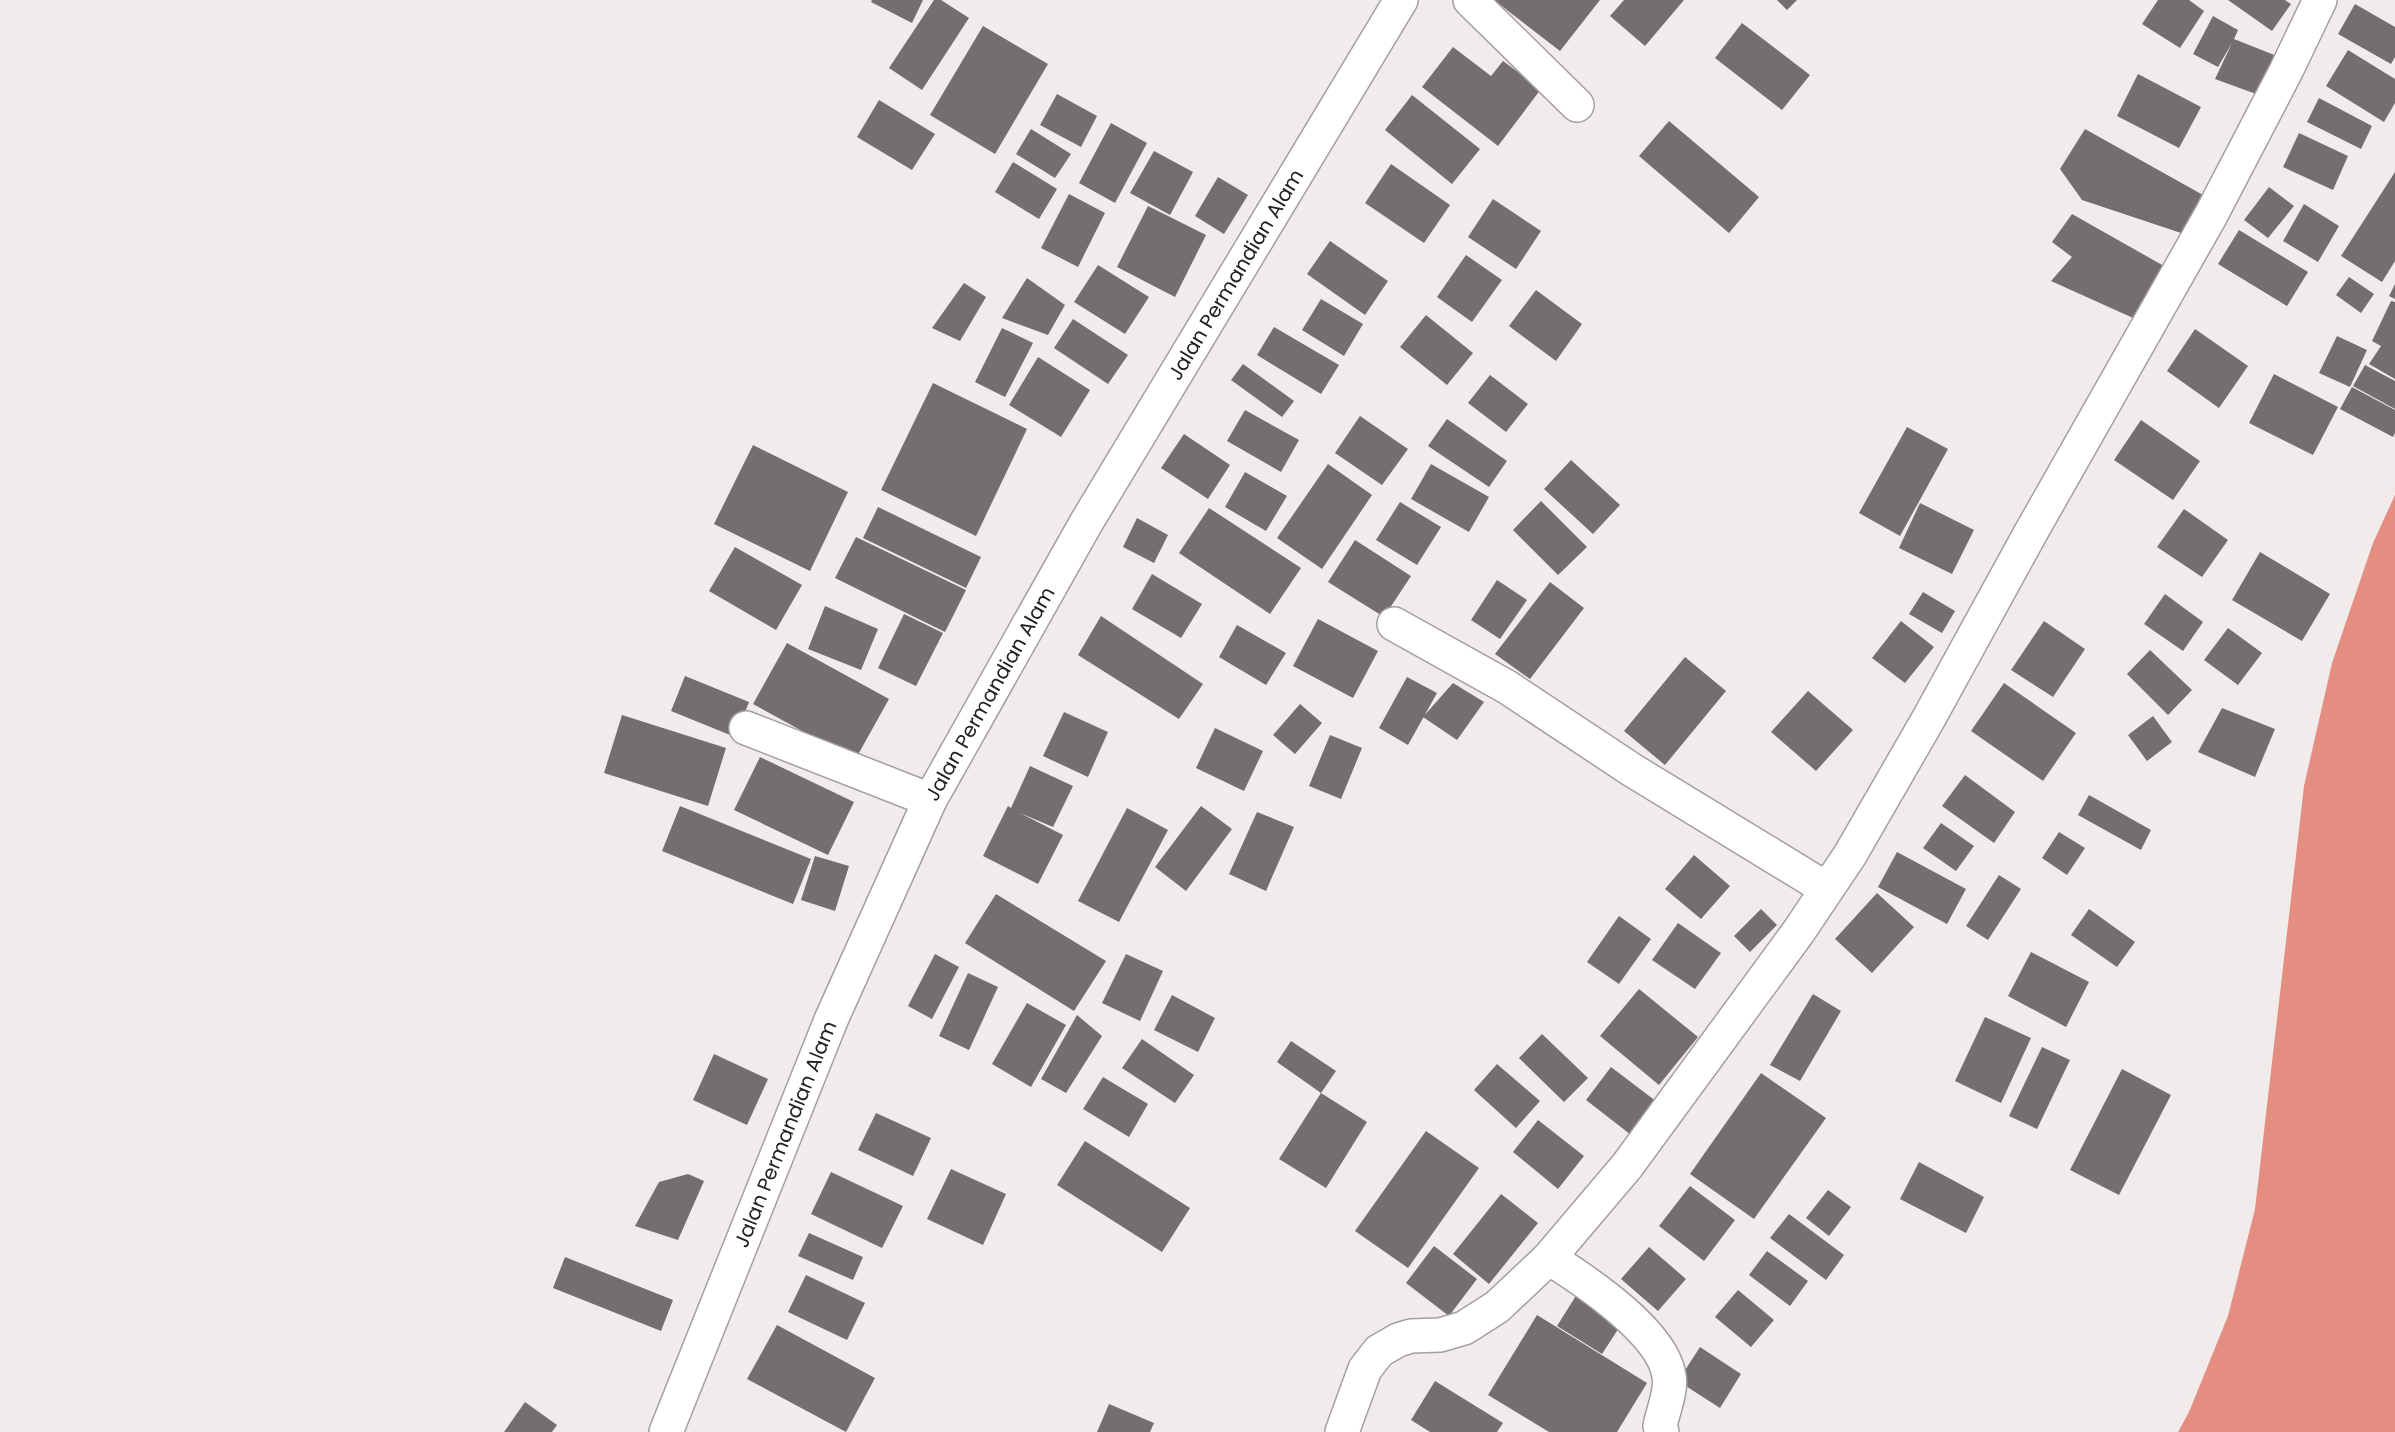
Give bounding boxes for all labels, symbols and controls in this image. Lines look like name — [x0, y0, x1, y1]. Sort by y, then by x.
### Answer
street label: Jalan Permandian Alam — [1161, 164, 1310, 385]
street label: Jalan Permandian Alam — [918, 582, 1061, 806]
street label: Jalan Permandian Alam — [727, 1017, 843, 1251]

